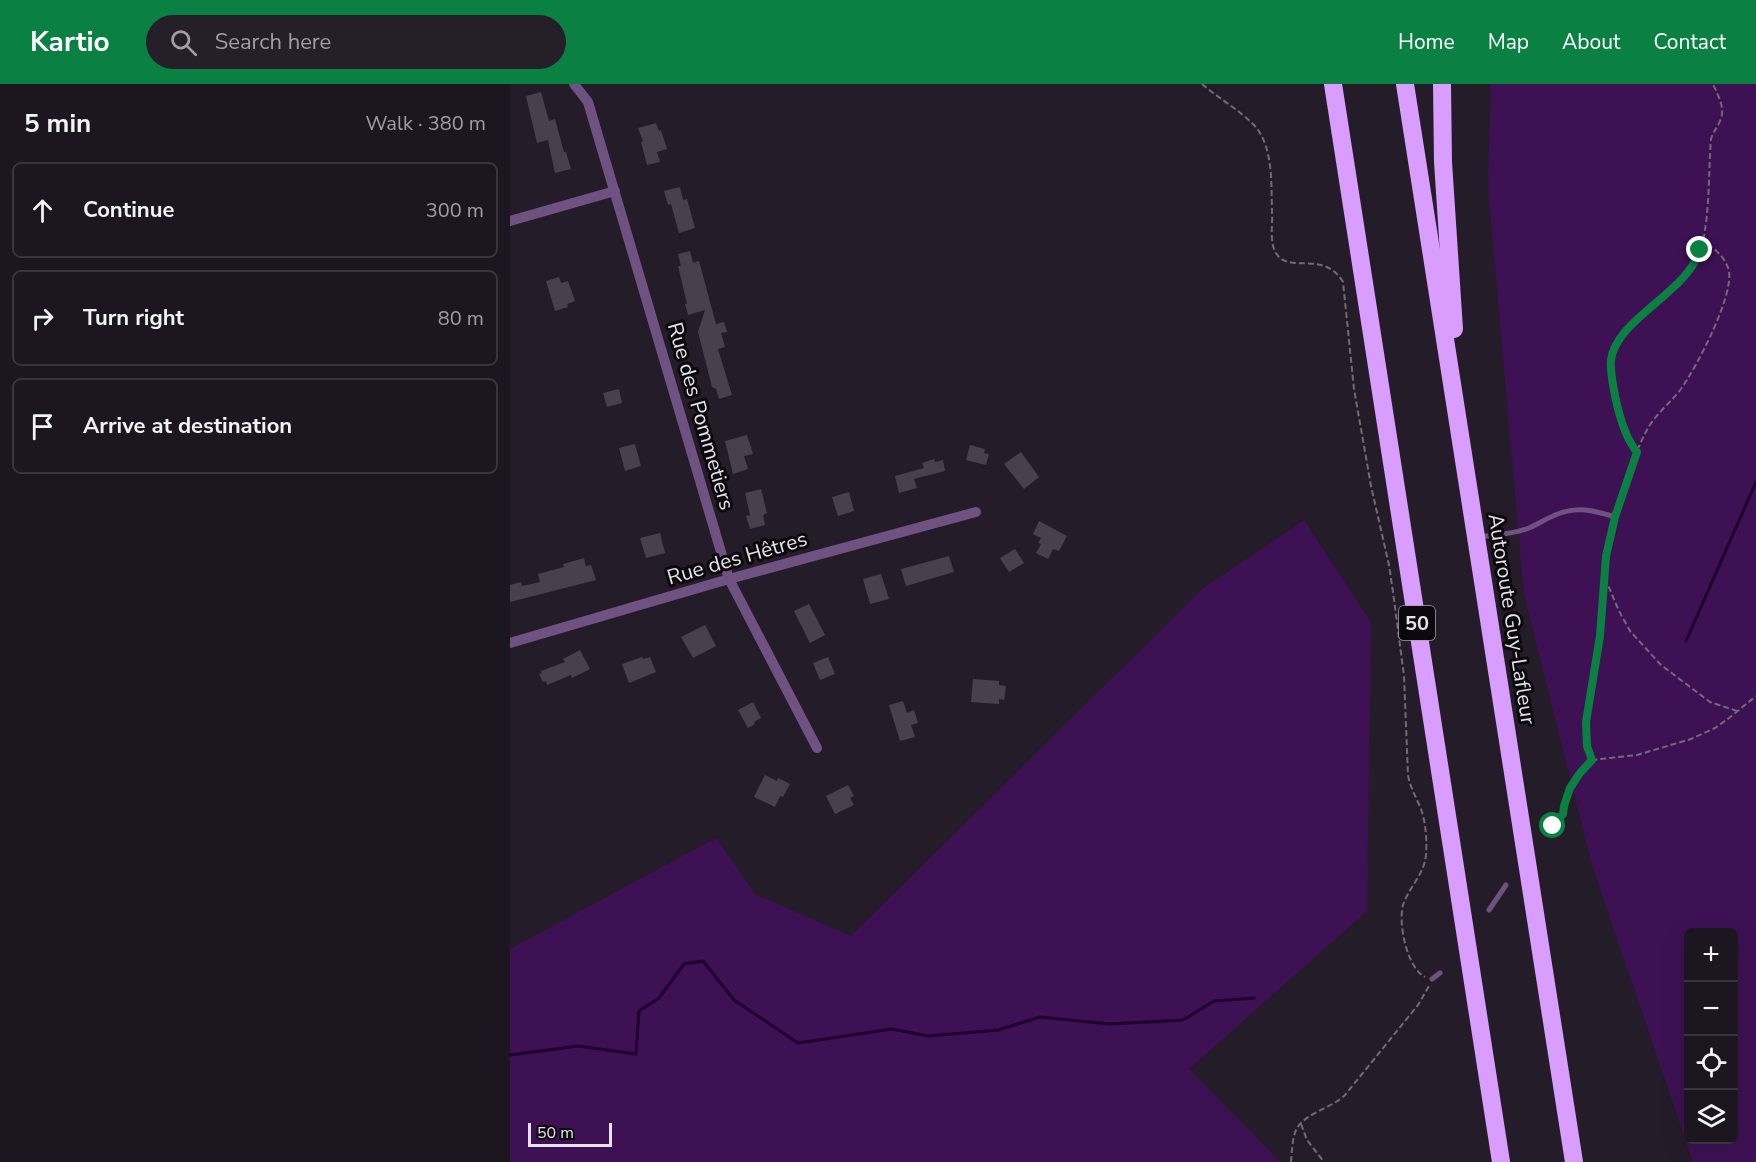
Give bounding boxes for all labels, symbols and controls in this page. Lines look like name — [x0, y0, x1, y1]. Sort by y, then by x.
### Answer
search box — [146, 15, 566, 69]
text: Kartio — [30, 23, 110, 61]
icon: search — [167, 26, 200, 59]
text: Search here — [215, 27, 331, 57]
text: Home — [1398, 28, 1455, 56]
text: Map — [1488, 28, 1529, 56]
text: About — [1562, 28, 1620, 56]
text: Contact — [1653, 28, 1726, 56]
text: 5 min — [24, 106, 91, 141]
text: Walk · 380 m — [366, 110, 486, 137]
icon: ahead — [26, 194, 59, 227]
text: Continue — [83, 195, 174, 225]
text: 300 m — [426, 197, 484, 224]
route end — [1686, 236, 1712, 262]
icon: right — [26, 302, 59, 335]
text: Turn right — [83, 303, 184, 333]
text: 80 m — [438, 305, 484, 332]
street label: Rue des Pommetiers — [661, 319, 741, 513]
icon: arrive — [26, 410, 59, 443]
text: Arrive at destination — [83, 411, 292, 441]
street label: Autoroute Guy-Lafleur — [1482, 512, 1543, 727]
street label: Rue des Hêtres — [664, 525, 810, 591]
road number: 50 — [1399, 606, 1435, 640]
route start — [1539, 812, 1565, 838]
map controls — [1684, 928, 1738, 1144]
button: + — [1684, 928, 1738, 982]
button: − — [1684, 982, 1738, 1036]
button: locate — [1684, 1036, 1738, 1090]
button: layers — [1684, 1090, 1738, 1144]
scale bar — [528, 1120, 612, 1148]
text: 50 m — [537, 1122, 574, 1144]

